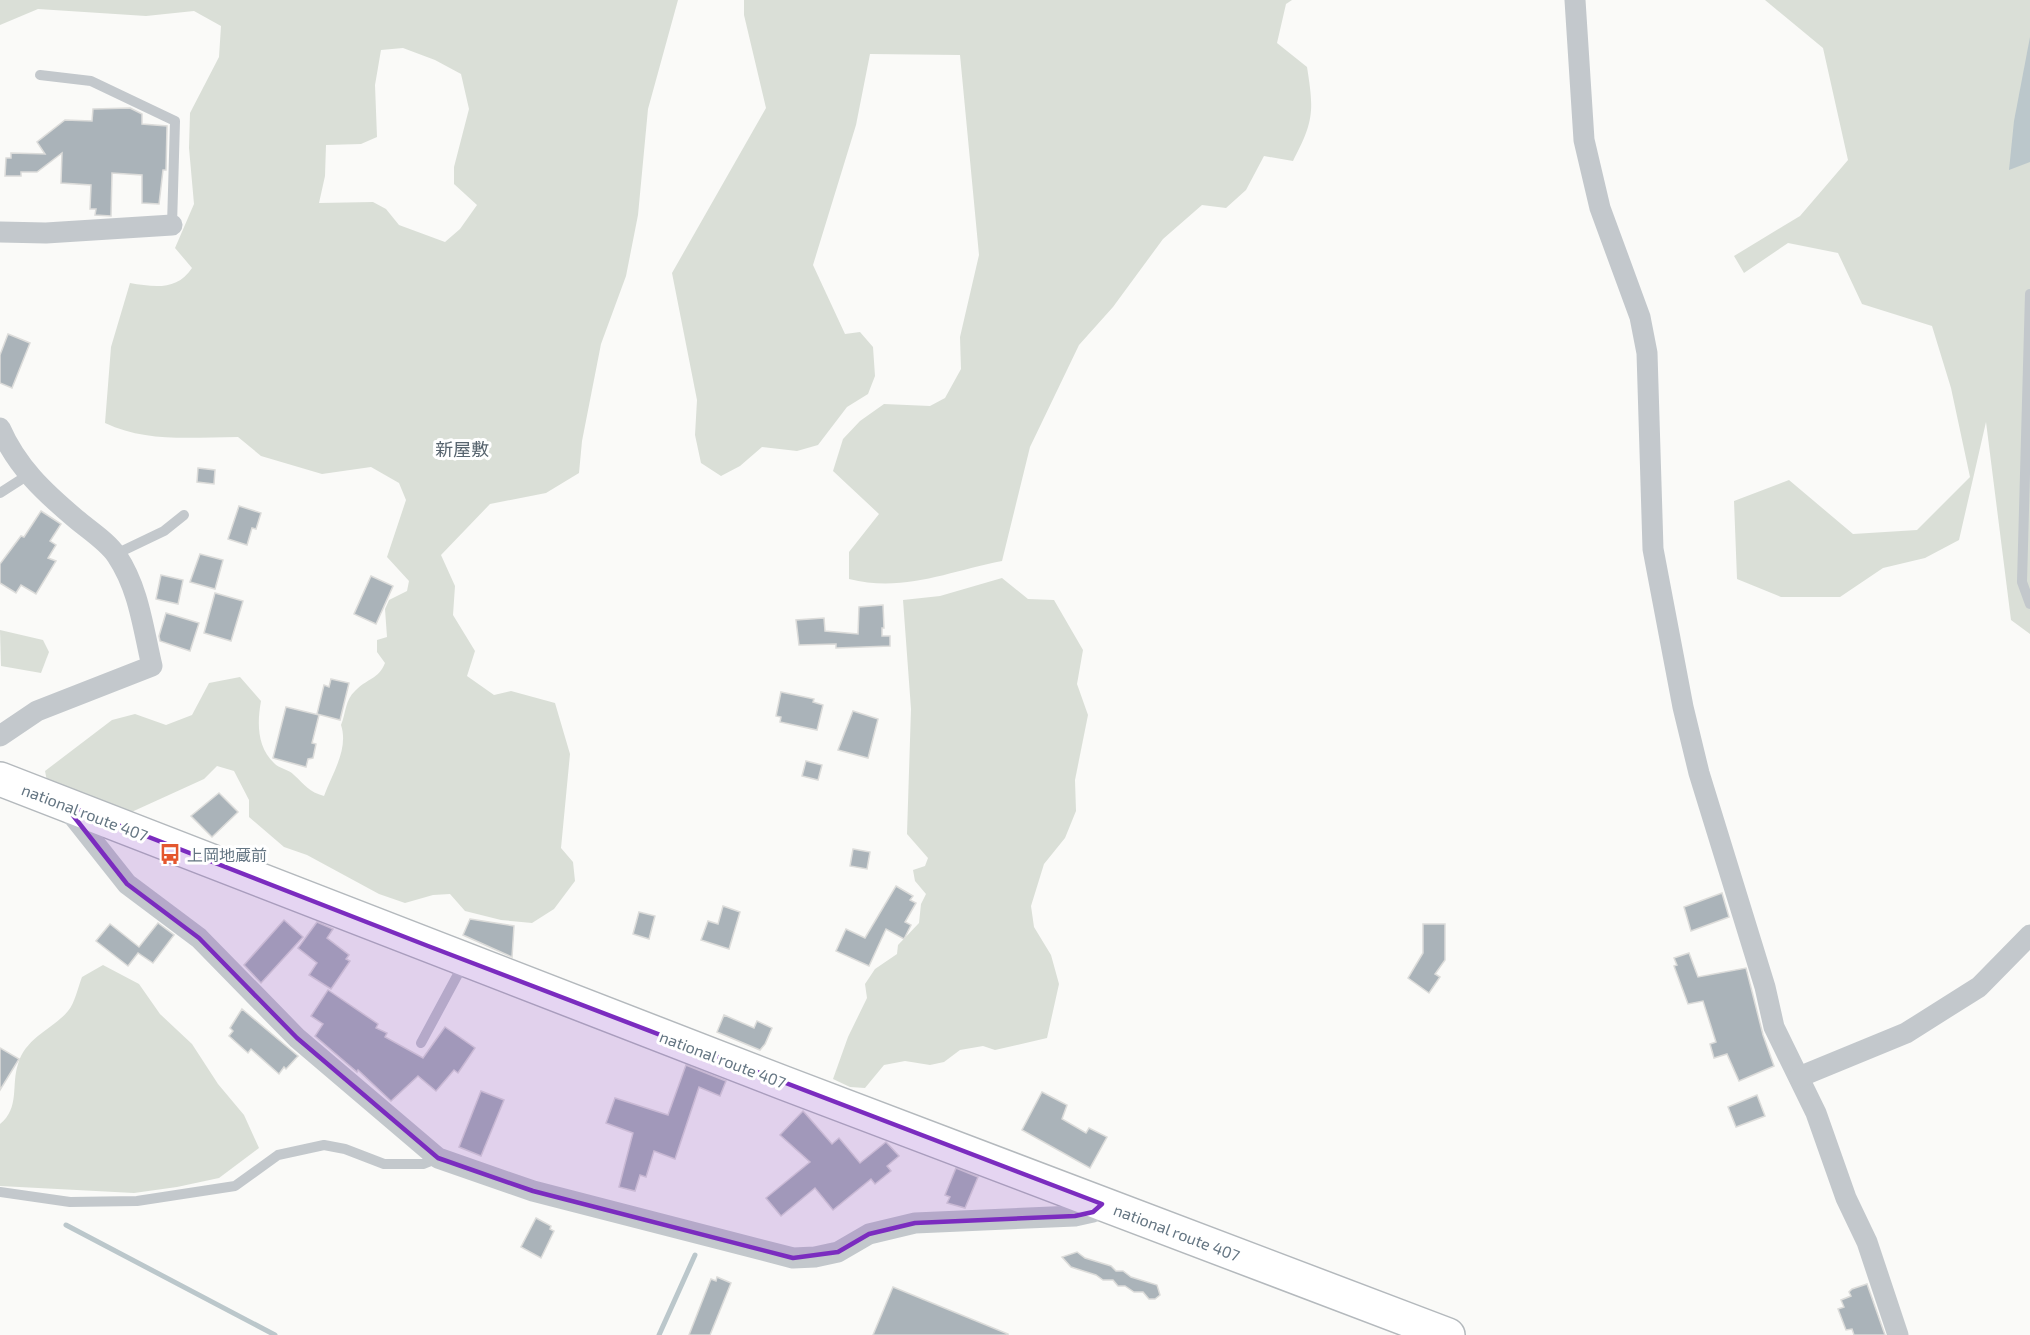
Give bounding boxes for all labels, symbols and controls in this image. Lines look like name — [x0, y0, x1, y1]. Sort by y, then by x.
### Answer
district label: 新屋敷 — [435, 438, 489, 460]
street label: national route 407 — [19, 779, 151, 845]
bus stop icon: 上岡地蔵前 — [158, 842, 182, 866]
place label: 上岡地蔵前 — [187, 845, 267, 864]
street label: national route 407 — [657, 1026, 789, 1092]
street label: national route 407 — [1111, 1199, 1243, 1265]

